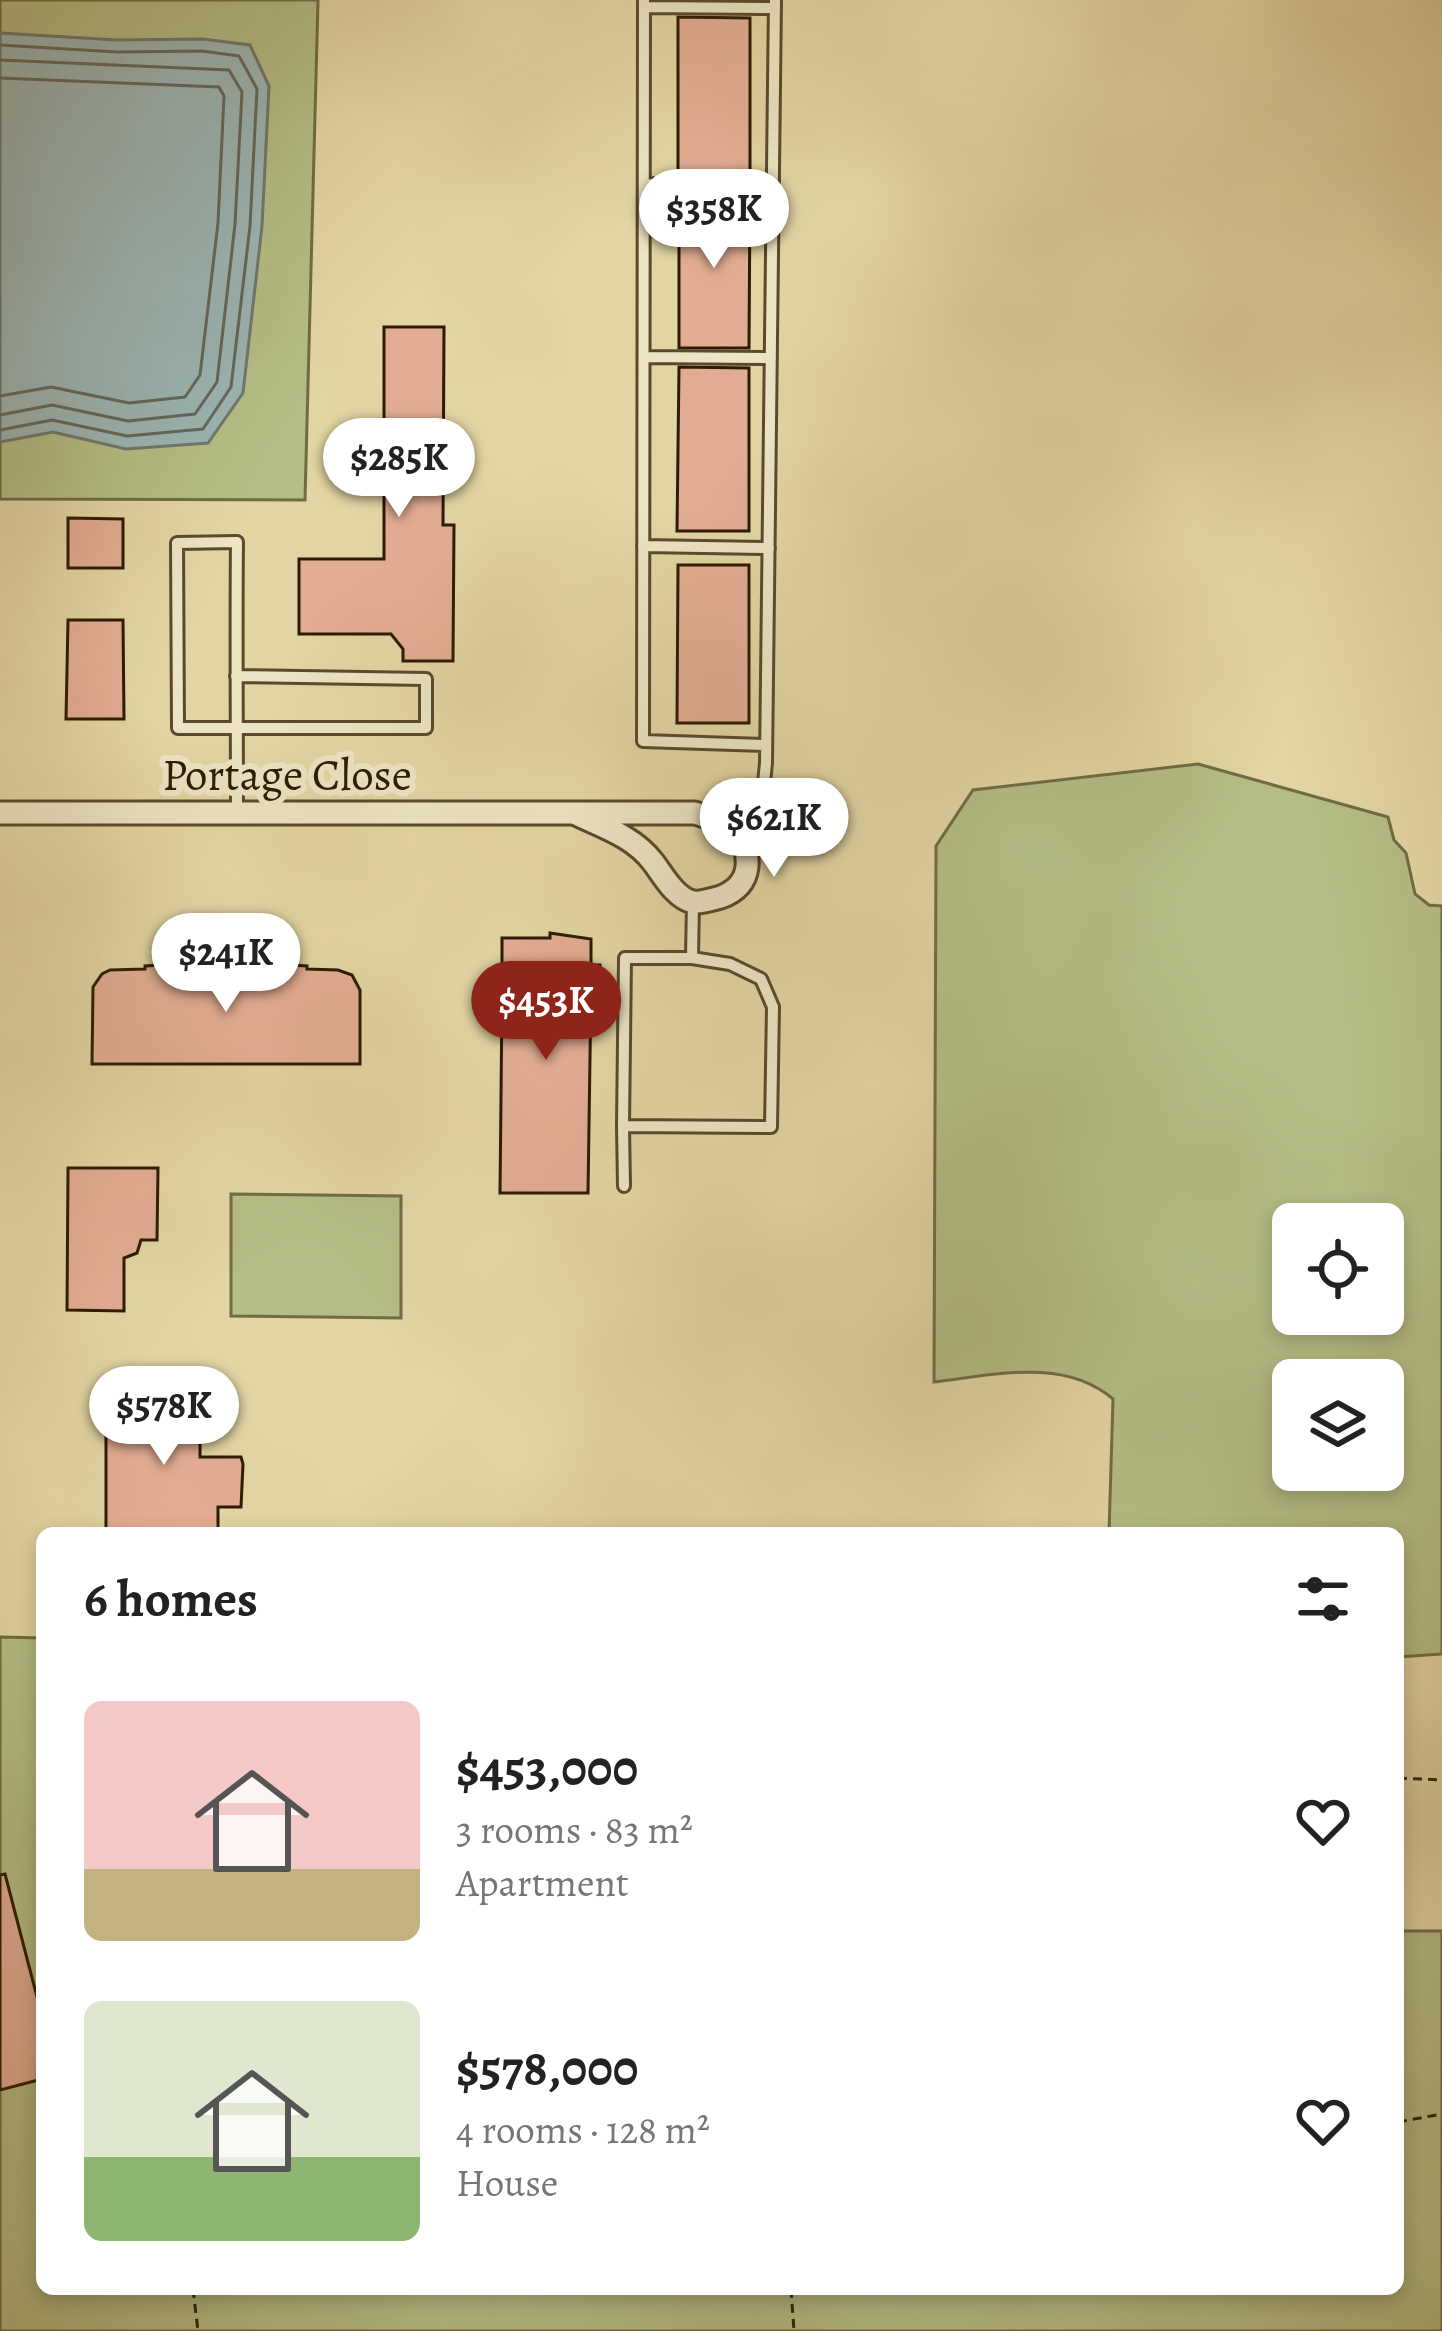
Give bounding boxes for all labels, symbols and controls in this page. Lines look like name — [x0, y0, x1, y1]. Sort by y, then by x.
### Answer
pin: $358K — [630, 169, 798, 271]
text: $358K — [666, 181, 762, 234]
pin: $285K — [315, 418, 483, 520]
text: $285K — [350, 430, 448, 483]
street label: Portage Close — [162, 744, 412, 806]
pin: $621K — [690, 778, 858, 880]
text: $621K — [727, 790, 821, 843]
pin: $241K — [142, 913, 310, 1015]
text: $241K — [179, 925, 273, 978]
pin: $453K — [462, 961, 630, 1063]
text: $453K — [498, 973, 594, 1026]
map controls — [1272, 1203, 1404, 1491]
button: locate — [1272, 1203, 1404, 1335]
button: layers — [1272, 1359, 1404, 1491]
pin: $578K — [80, 1366, 248, 1468]
text: $578K — [116, 1378, 212, 1431]
text: 6 homes — [84, 1564, 258, 1634]
icon: filters — [1290, 1566, 1356, 1632]
text: $453,000 — [456, 1733, 638, 1803]
icon: home — [180, 1749, 324, 1893]
icon: heart — [1290, 1788, 1356, 1854]
text: 3 rooms · 83 m² — [456, 1803, 693, 1856]
text: Apartment — [456, 1856, 629, 1909]
text: $578,000 — [456, 2033, 638, 2103]
icon: home — [180, 2049, 324, 2193]
icon: heart — [1290, 2088, 1356, 2154]
text: 4 rooms · 128 m² — [456, 2103, 710, 2156]
text: House — [456, 2156, 558, 2209]

